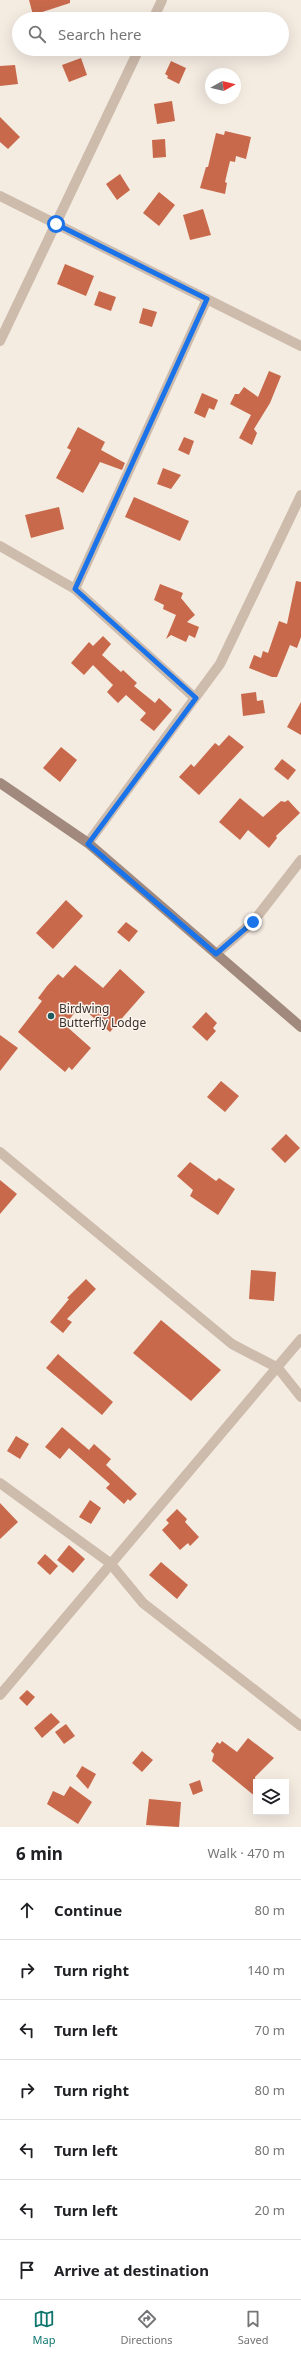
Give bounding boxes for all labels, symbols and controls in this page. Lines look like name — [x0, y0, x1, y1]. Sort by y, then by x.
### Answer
search box — [12, 12, 289, 56]
icon: search — [26, 23, 48, 45]
text: Search here — [58, 24, 141, 44]
north arrow — [205, 68, 241, 104]
route start — [47, 215, 65, 233]
route end — [244, 913, 262, 931]
place label: Birdwing Butterfly Lodge — [59, 1000, 146, 1031]
marker: Birdwing Butterfly Lodge — [46, 1011, 56, 1021]
map controls — [253, 1779, 289, 1815]
button: layers — [253, 1779, 289, 1815]
text: 6 min — [16, 1842, 63, 1865]
text: Walk · 470 m — [207, 1844, 285, 1862]
icon: ahead — [16, 1899, 38, 1921]
text: Continue — [54, 1900, 122, 1920]
text: 80 m — [255, 1901, 285, 1919]
icon: right — [16, 1959, 38, 1981]
text: Turn right — [54, 1960, 129, 1980]
text: 140 m — [247, 1961, 285, 1979]
icon: left — [16, 2019, 38, 2041]
text: Turn left — [54, 2020, 118, 2040]
text: 70 m — [255, 2021, 285, 2039]
icon: right — [16, 2079, 38, 2101]
text: Turn right — [54, 2080, 129, 2100]
text: 80 m — [255, 2081, 285, 2099]
icon: left — [16, 2139, 38, 2161]
text: Turn left — [54, 2140, 118, 2160]
text: 80 m — [255, 2141, 285, 2159]
icon: left — [16, 2199, 38, 2221]
text: Turn left — [54, 2200, 118, 2220]
text: 20 m — [255, 2201, 285, 2219]
icon: arrive — [16, 2259, 38, 2281]
text: Arrive at destination — [54, 2260, 209, 2280]
tab: Map — [33, 2308, 55, 2347]
tab: Directions — [120, 2308, 173, 2347]
tab: Saved — [238, 2308, 268, 2347]

